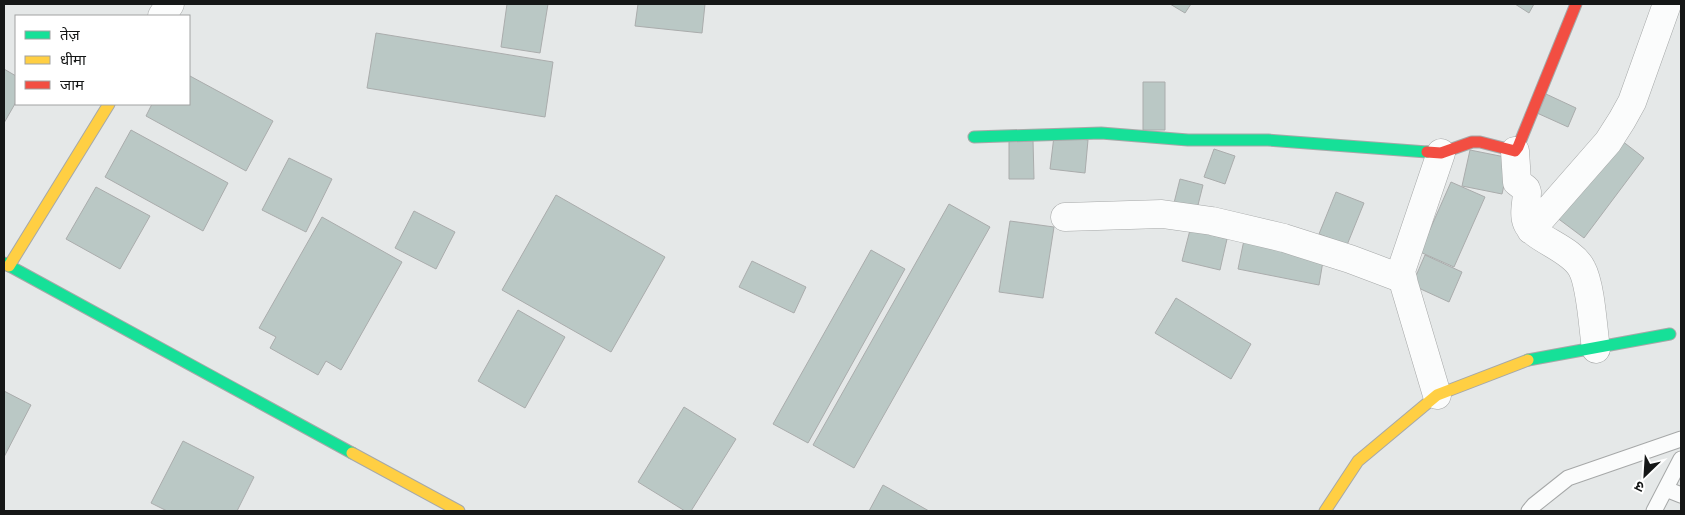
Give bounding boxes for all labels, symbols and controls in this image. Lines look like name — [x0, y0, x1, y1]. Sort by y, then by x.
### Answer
legend — [15, 15, 190, 105]
text: तेज़ — [60, 26, 81, 45]
text: धीमा — [60, 51, 87, 70]
text: जाम — [60, 76, 85, 95]
north arrow — [1620, 450, 1670, 500]
text: उ — [1632, 477, 1647, 496]

